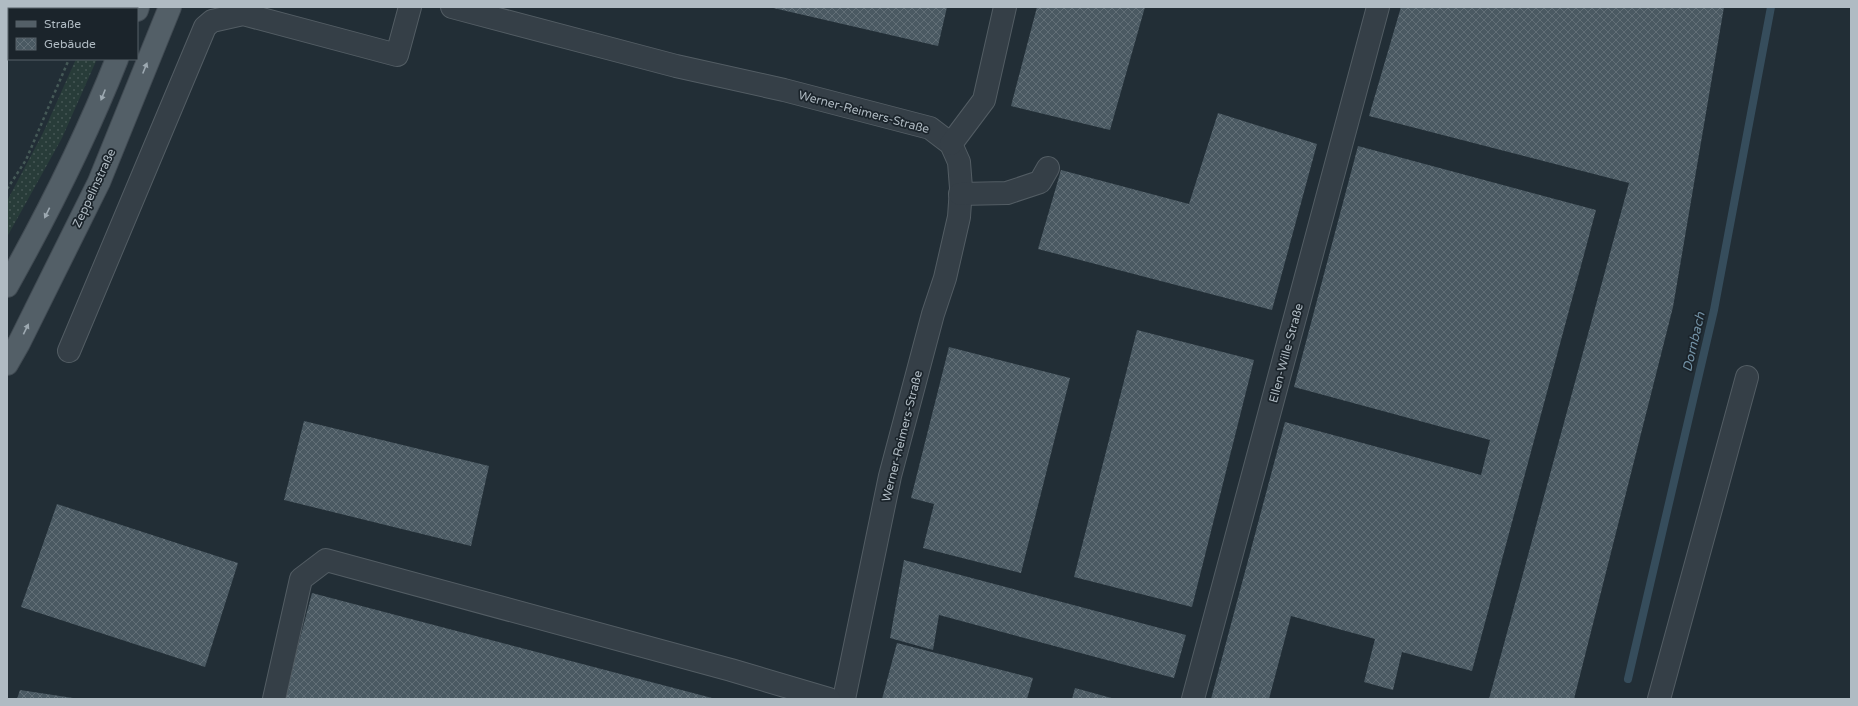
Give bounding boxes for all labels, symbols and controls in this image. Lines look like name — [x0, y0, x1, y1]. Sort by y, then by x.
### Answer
legend — [8, 8, 138, 60]
text: Straße — [44, 17, 81, 31]
text: Gebäude — [44, 37, 96, 51]
one-way arrow — [143, 61, 149, 73]
street label: Werner-Reimers-Straße — [797, 88, 931, 136]
one-way arrow — [99, 90, 105, 102]
street label: Zeppelinstraße — [70, 146, 118, 230]
one-way arrow — [44, 207, 50, 218]
street label: Ellen-Wille-Straße — [1266, 302, 1306, 404]
water label: Dornbach — [1679, 310, 1709, 373]
one-way arrow — [23, 324, 29, 335]
street label: Werner-Reimers-Straße — [879, 369, 925, 503]

